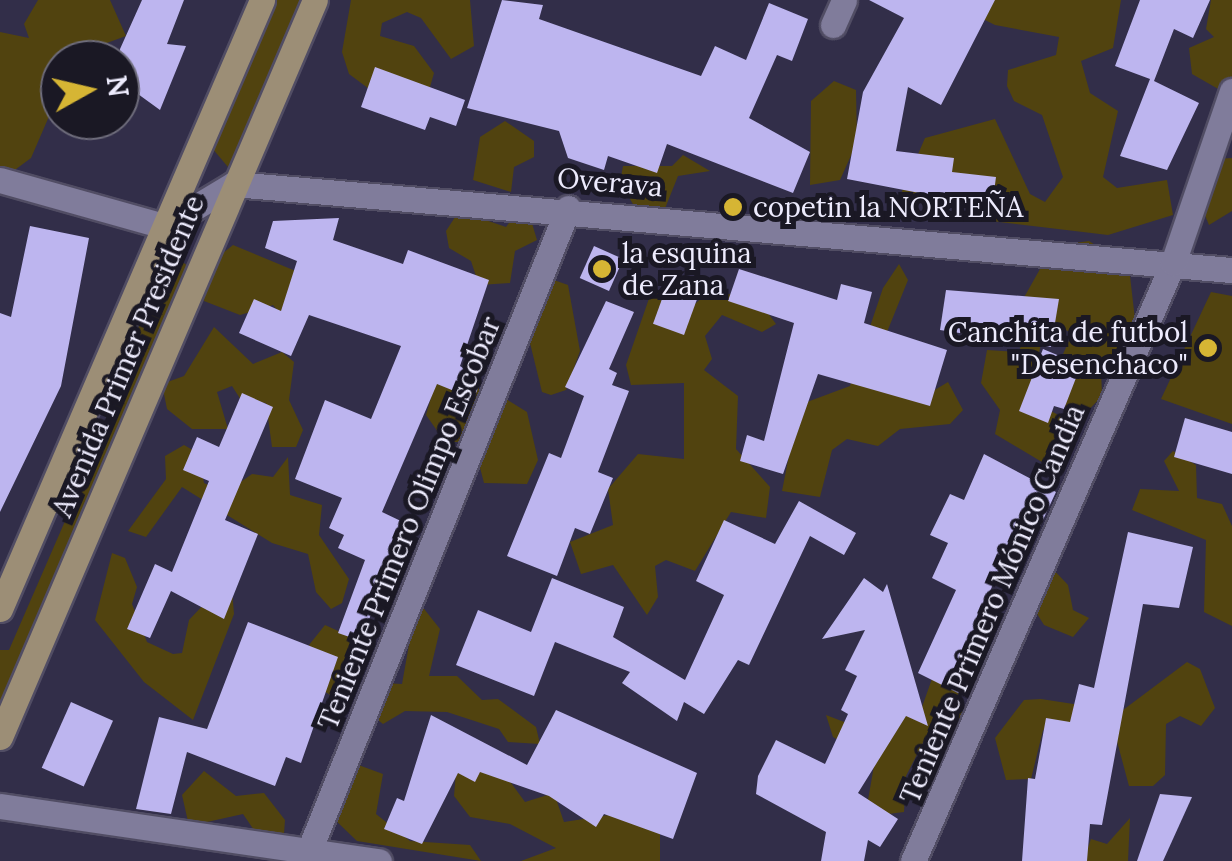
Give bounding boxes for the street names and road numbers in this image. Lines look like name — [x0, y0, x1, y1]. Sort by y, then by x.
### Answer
street label: Overava — [556, 161, 664, 203]
street label: Avenida Primer Presidente — [45, 190, 211, 522]
street label: Teniente Primero Olimpo Escobar — [311, 312, 507, 734]
street label: Teniente Primero Mónico Candia — [893, 400, 1091, 808]

